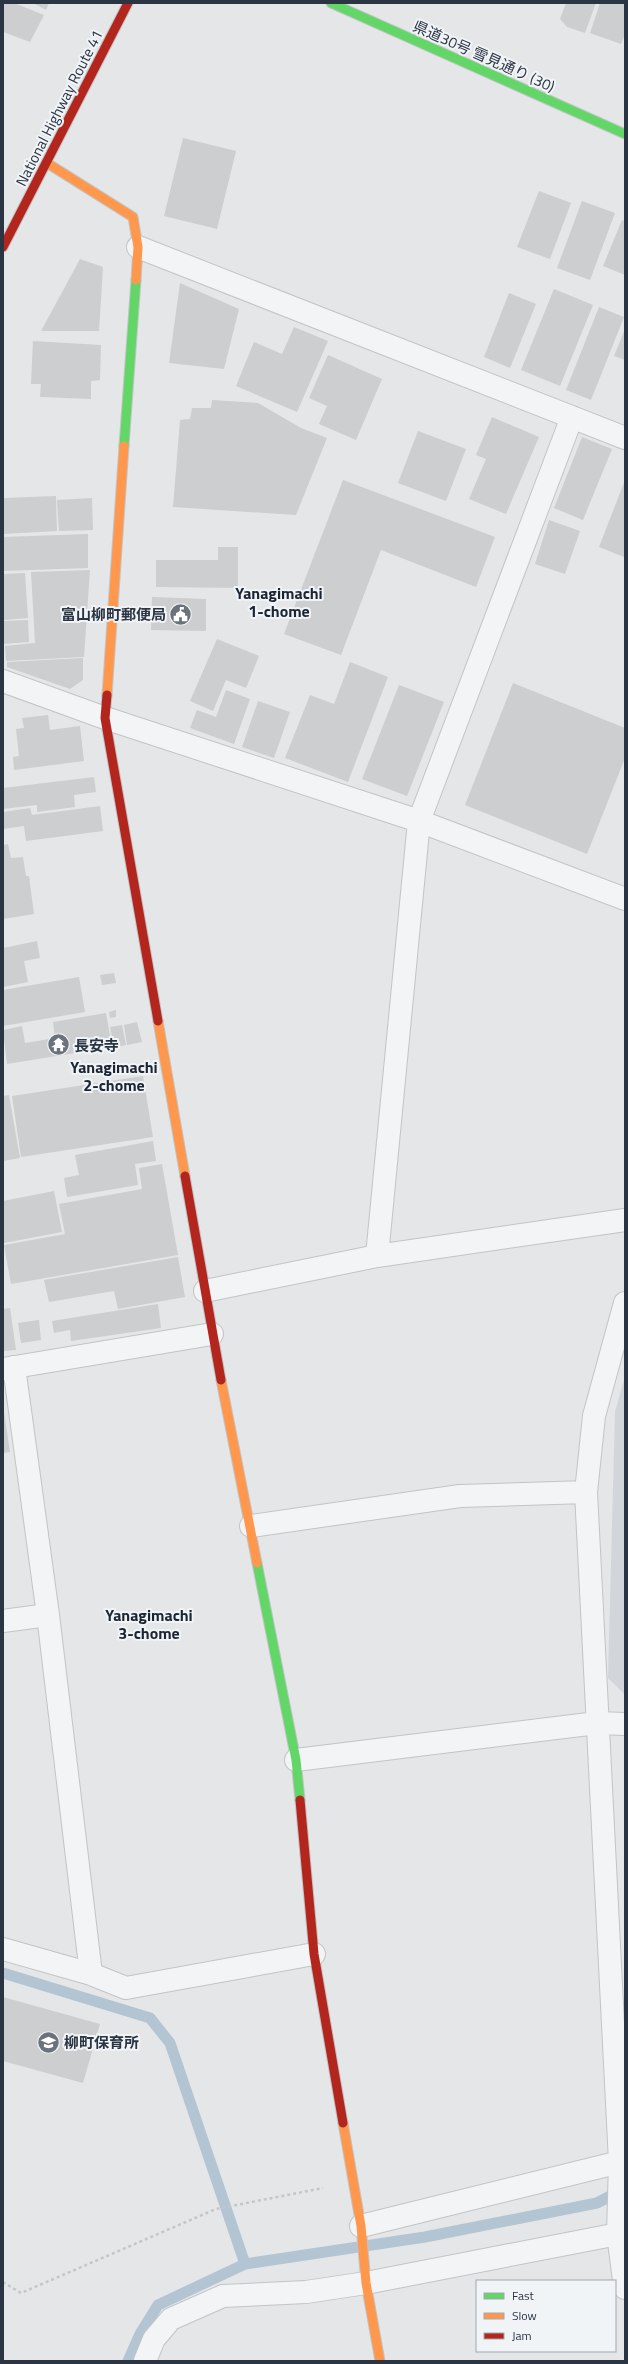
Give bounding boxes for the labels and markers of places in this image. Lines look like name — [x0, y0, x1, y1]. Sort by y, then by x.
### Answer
public building icon: 富山柳町郵便局 — [168, 601, 194, 627]
place label: 富山柳町郵便局 — [61, 603, 166, 626]
temple icon: 長安寺 — [45, 1032, 71, 1058]
place label: 長安寺 — [74, 1034, 119, 1057]
school or university icon: 柳町保育所 — [36, 2029, 62, 2055]
place label: 柳町保育所 — [64, 2031, 139, 2054]

